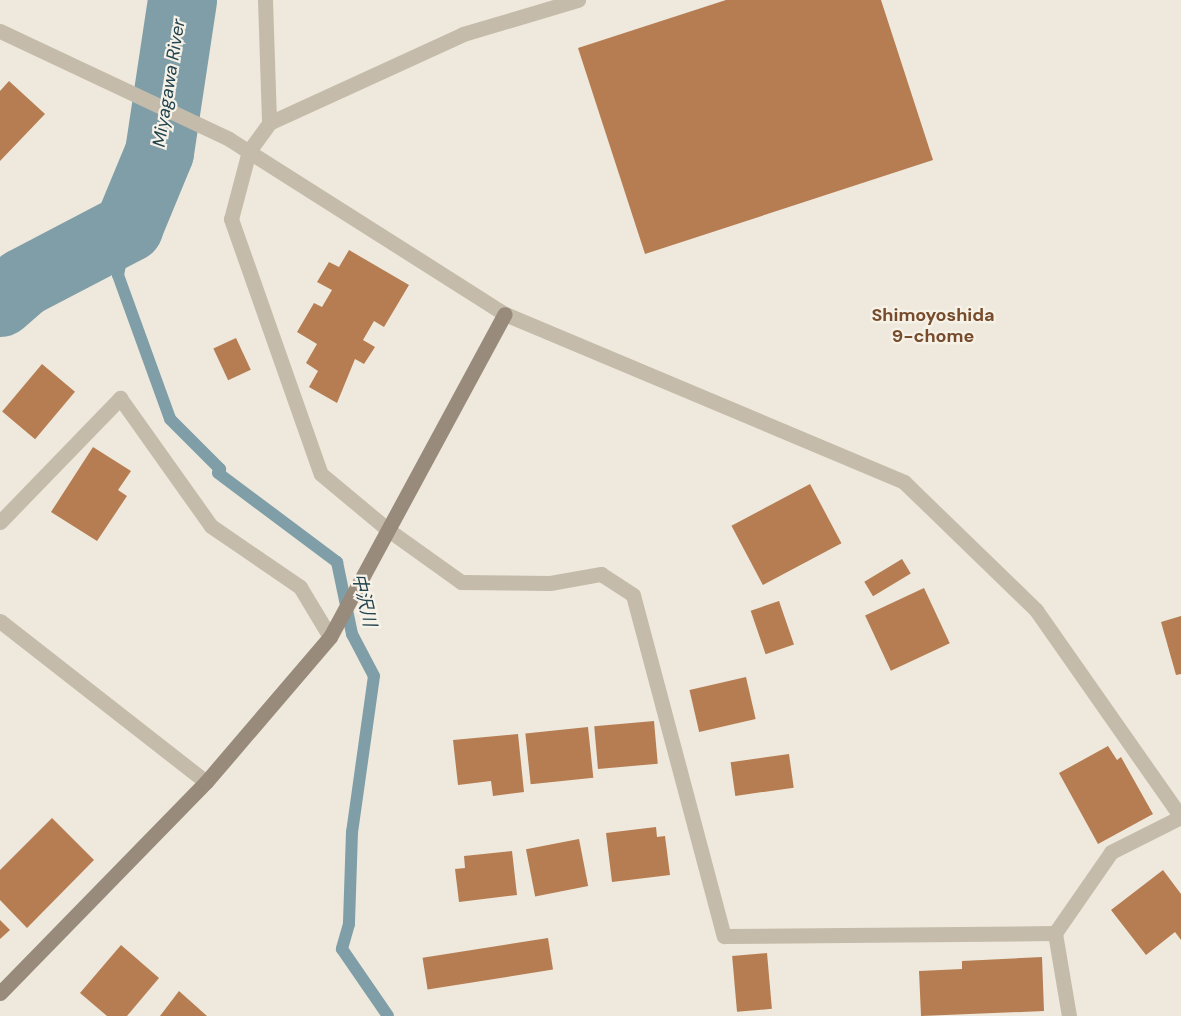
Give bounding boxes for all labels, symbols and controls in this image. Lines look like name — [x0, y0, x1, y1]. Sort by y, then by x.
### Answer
water label: Miyagawa River — [148, 18, 190, 148]
district label: Shimoyoshida 9-chome — [871, 305, 995, 348]
water label: 中沢川 — [347, 571, 381, 629]

